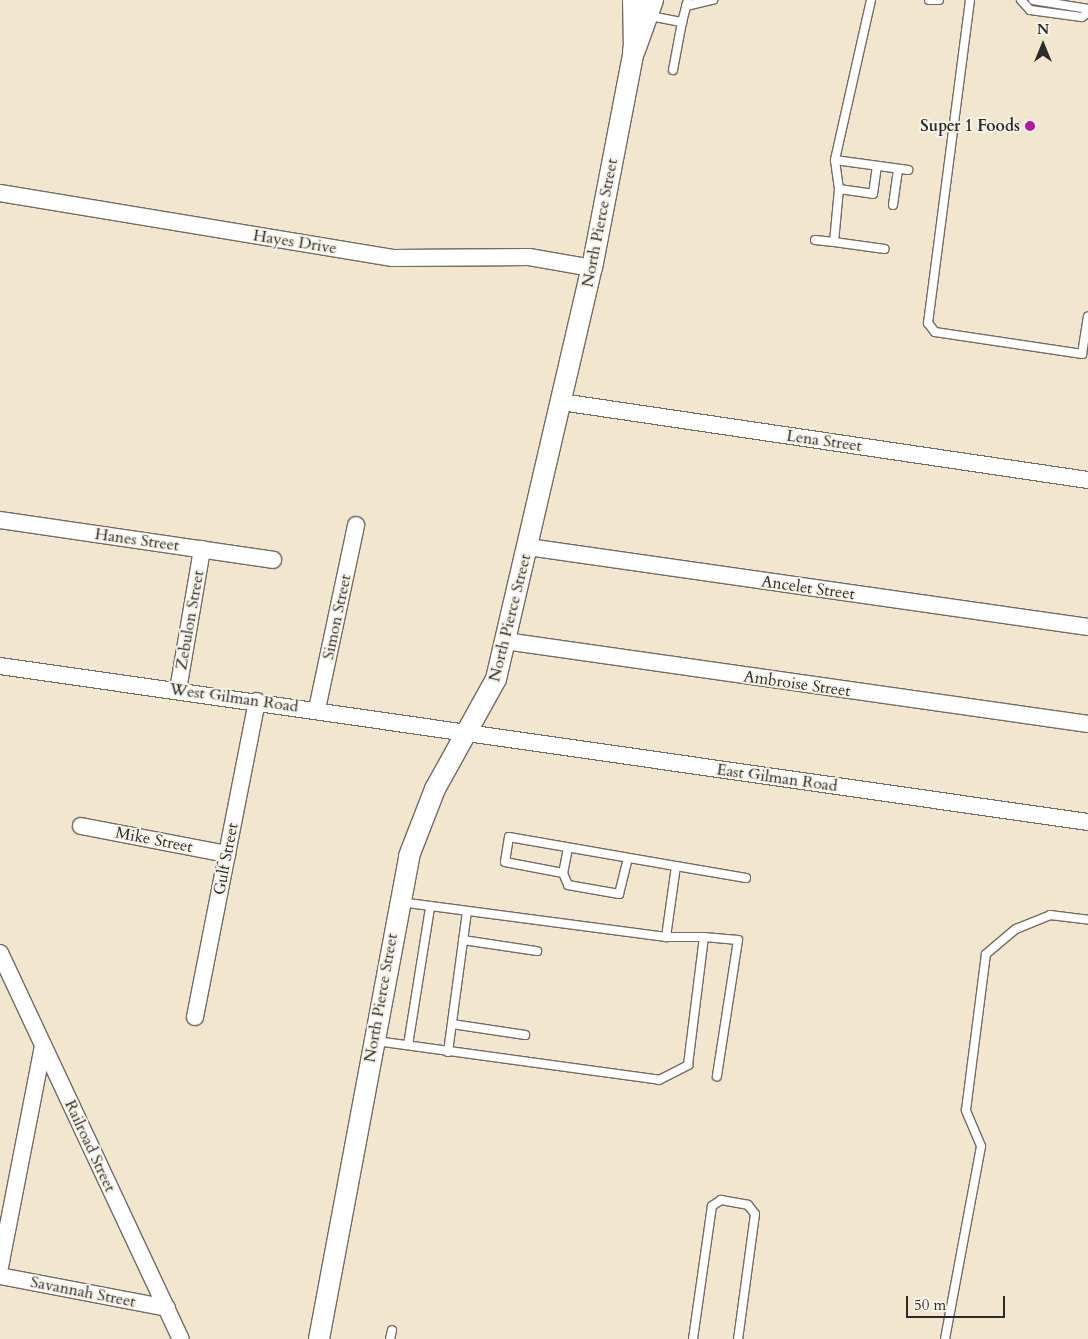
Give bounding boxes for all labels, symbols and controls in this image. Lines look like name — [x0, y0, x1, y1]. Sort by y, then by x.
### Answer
north arrow — [1018, 20, 1068, 70]
text: N — [1037, 20, 1049, 39]
place label: Super 1 Foods — [920, 116, 1020, 136]
marker: Super 1 Foods — [1024, 120, 1036, 132]
street label: North Pierce Street — [578, 157, 622, 289]
street label: Hayes Drive — [252, 226, 338, 258]
street label: Lena Street — [785, 426, 863, 456]
street label: Hanes Street — [94, 525, 180, 555]
street label: North Pierce Street — [485, 552, 535, 684]
street label: Zebulon Street — [172, 569, 208, 671]
street label: Ancelet Street — [760, 572, 856, 604]
street label: Simon Street — [319, 573, 355, 661]
street label: Ambroise Street — [742, 667, 852, 701]
street label: West Gilman Road — [168, 679, 300, 717]
street label: East Gilman Road — [715, 760, 839, 796]
street label: Gulf Street — [210, 821, 242, 897]
street label: Mike Street — [114, 823, 194, 857]
street label: North Pierce Street — [360, 932, 402, 1064]
street label: Railroad Street — [60, 1097, 120, 1195]
street label: Savannah Street — [29, 1272, 137, 1312]
scale bar — [908, 1286, 1007, 1318]
text: 50 m — [914, 1295, 946, 1315]

